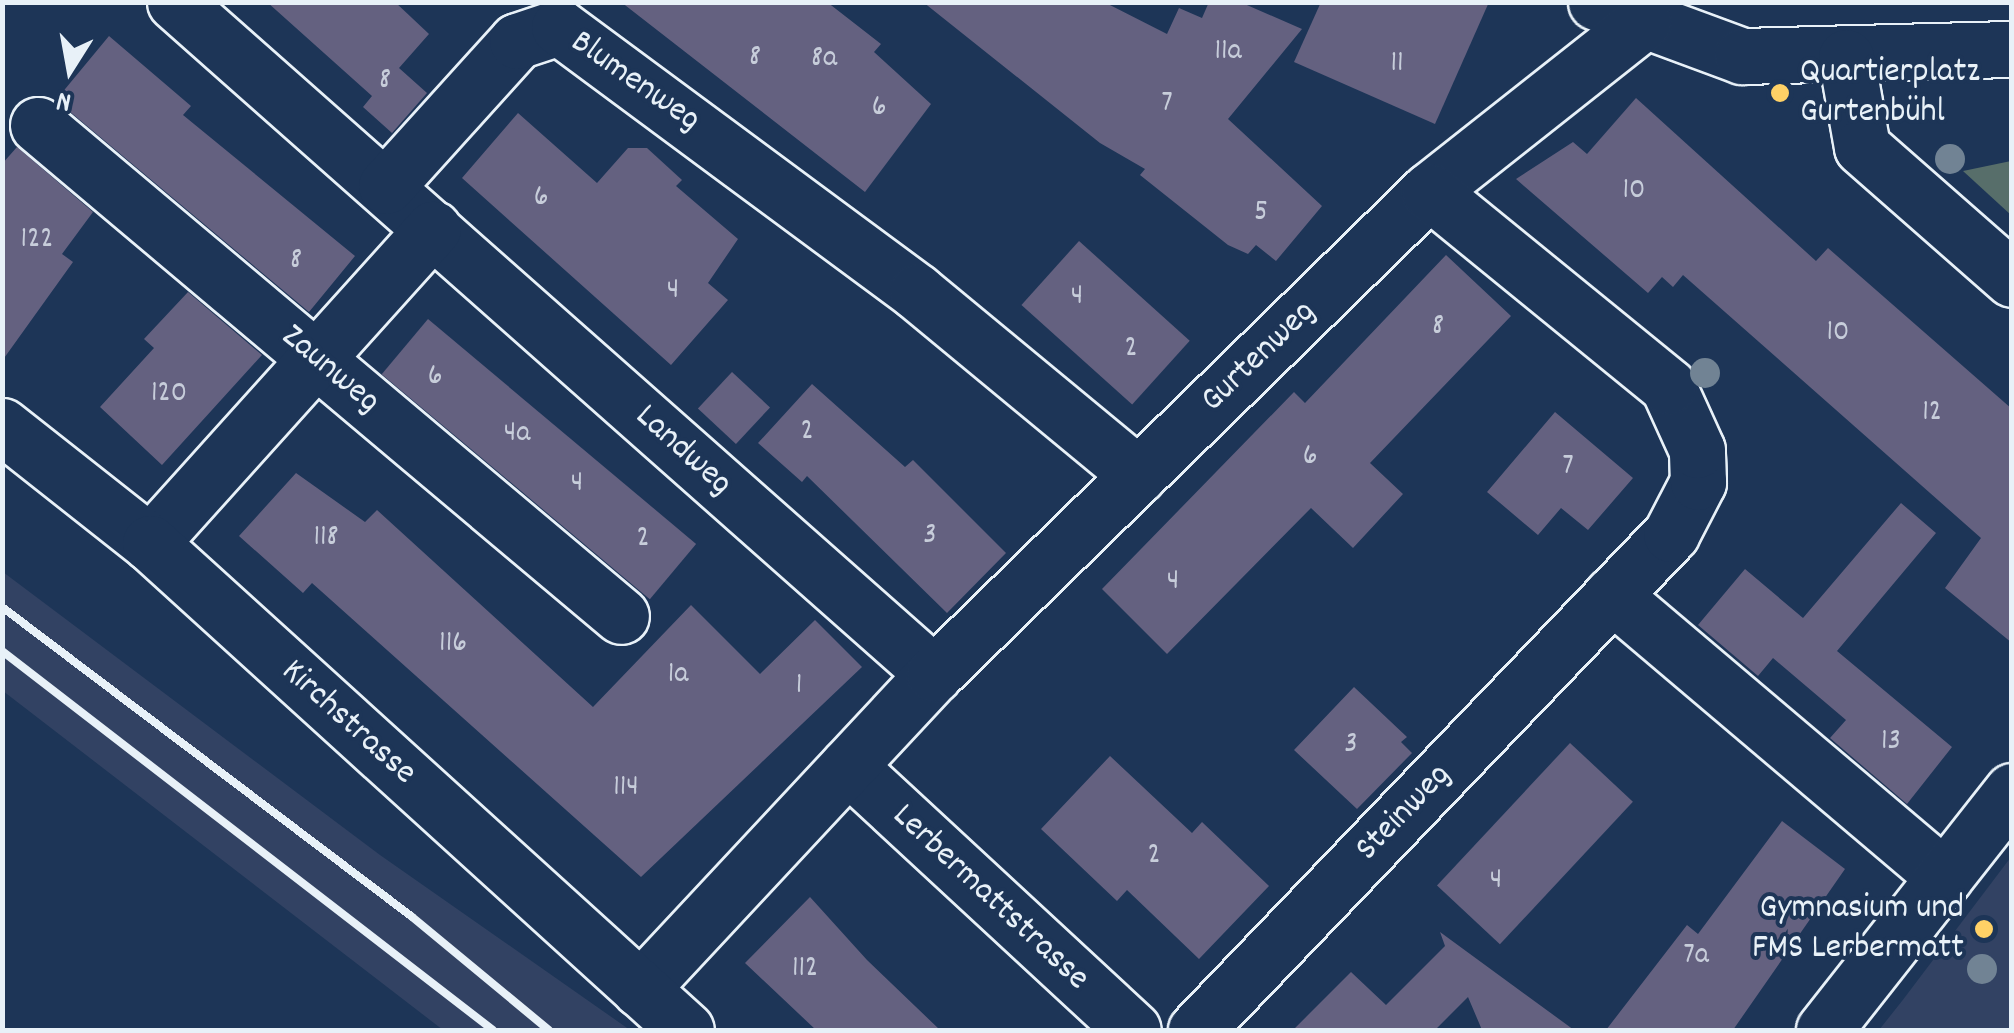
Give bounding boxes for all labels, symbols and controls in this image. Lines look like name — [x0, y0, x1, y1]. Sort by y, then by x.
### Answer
north arrow — [20, 20, 120, 120]
street label: Blumenweg — [562, 22, 708, 142]
house number: 11a — [1214, 35, 1242, 71]
house number: 8 — [749, 41, 761, 77]
house number: 8a — [811, 42, 837, 78]
house number: 11 — [1390, 47, 1404, 83]
place label: Quartierplatz Gurtenbühl — [1800, 52, 1980, 134]
house number: 8 — [379, 64, 391, 100]
text: N — [54, 78, 75, 120]
marker: Quartierplatz Gurtenbühl — [1769, 82, 1791, 104]
house number: 7 — [1161, 87, 1173, 123]
house number: 6 — [872, 91, 886, 127]
house number: 10 — [1623, 174, 1645, 210]
house number: 6 — [534, 181, 548, 217]
house number: 5 — [1254, 196, 1268, 232]
house number: 122 — [21, 223, 53, 259]
house number: 8 — [290, 244, 302, 280]
house number: 4 — [667, 274, 679, 310]
house number: 4 — [1071, 280, 1083, 316]
street label: Gurtenweg — [1193, 292, 1325, 422]
house number: 8 — [1432, 310, 1444, 346]
house number: 10 — [1827, 316, 1849, 352]
street label: Zaunweg — [272, 317, 388, 423]
house number: 2 — [1124, 332, 1138, 368]
house number: 6 — [428, 360, 442, 396]
house number: 120 — [151, 377, 187, 413]
street label: Landweg — [626, 396, 740, 506]
house number: 12 — [1922, 396, 1942, 432]
house number: 2 — [800, 415, 814, 451]
house number: 4a — [504, 417, 530, 453]
house number: 6 — [1303, 440, 1317, 476]
house number: 7 — [1562, 450, 1574, 486]
house number: 4 — [571, 467, 583, 503]
house number: 3 — [923, 519, 937, 555]
house number: 118 — [313, 521, 339, 557]
house number: 2 — [636, 522, 650, 558]
house number: 4 — [1167, 565, 1179, 601]
house number: 116 — [439, 627, 467, 663]
street label: Kirchstrasse — [272, 651, 424, 795]
house number: 1a — [668, 658, 688, 694]
house number: 1 — [796, 669, 802, 705]
house number: 13 — [1881, 725, 1901, 761]
house number: 3 — [1344, 728, 1358, 764]
street label: Steinweg — [1347, 755, 1461, 871]
house number: 114 — [613, 771, 639, 807]
street label: Lerbermattstrasse — [883, 796, 1097, 1000]
house number: 2 — [1147, 839, 1161, 875]
house number: 4 — [1490, 864, 1502, 900]
place label: Gymnasium und FMS Lerbermatt — [1752, 888, 1964, 970]
marker: Gymnasium und FMS Lerbermatt — [1973, 918, 1995, 940]
house number: 7a — [1683, 939, 1709, 975]
house number: 112 — [792, 952, 818, 988]

